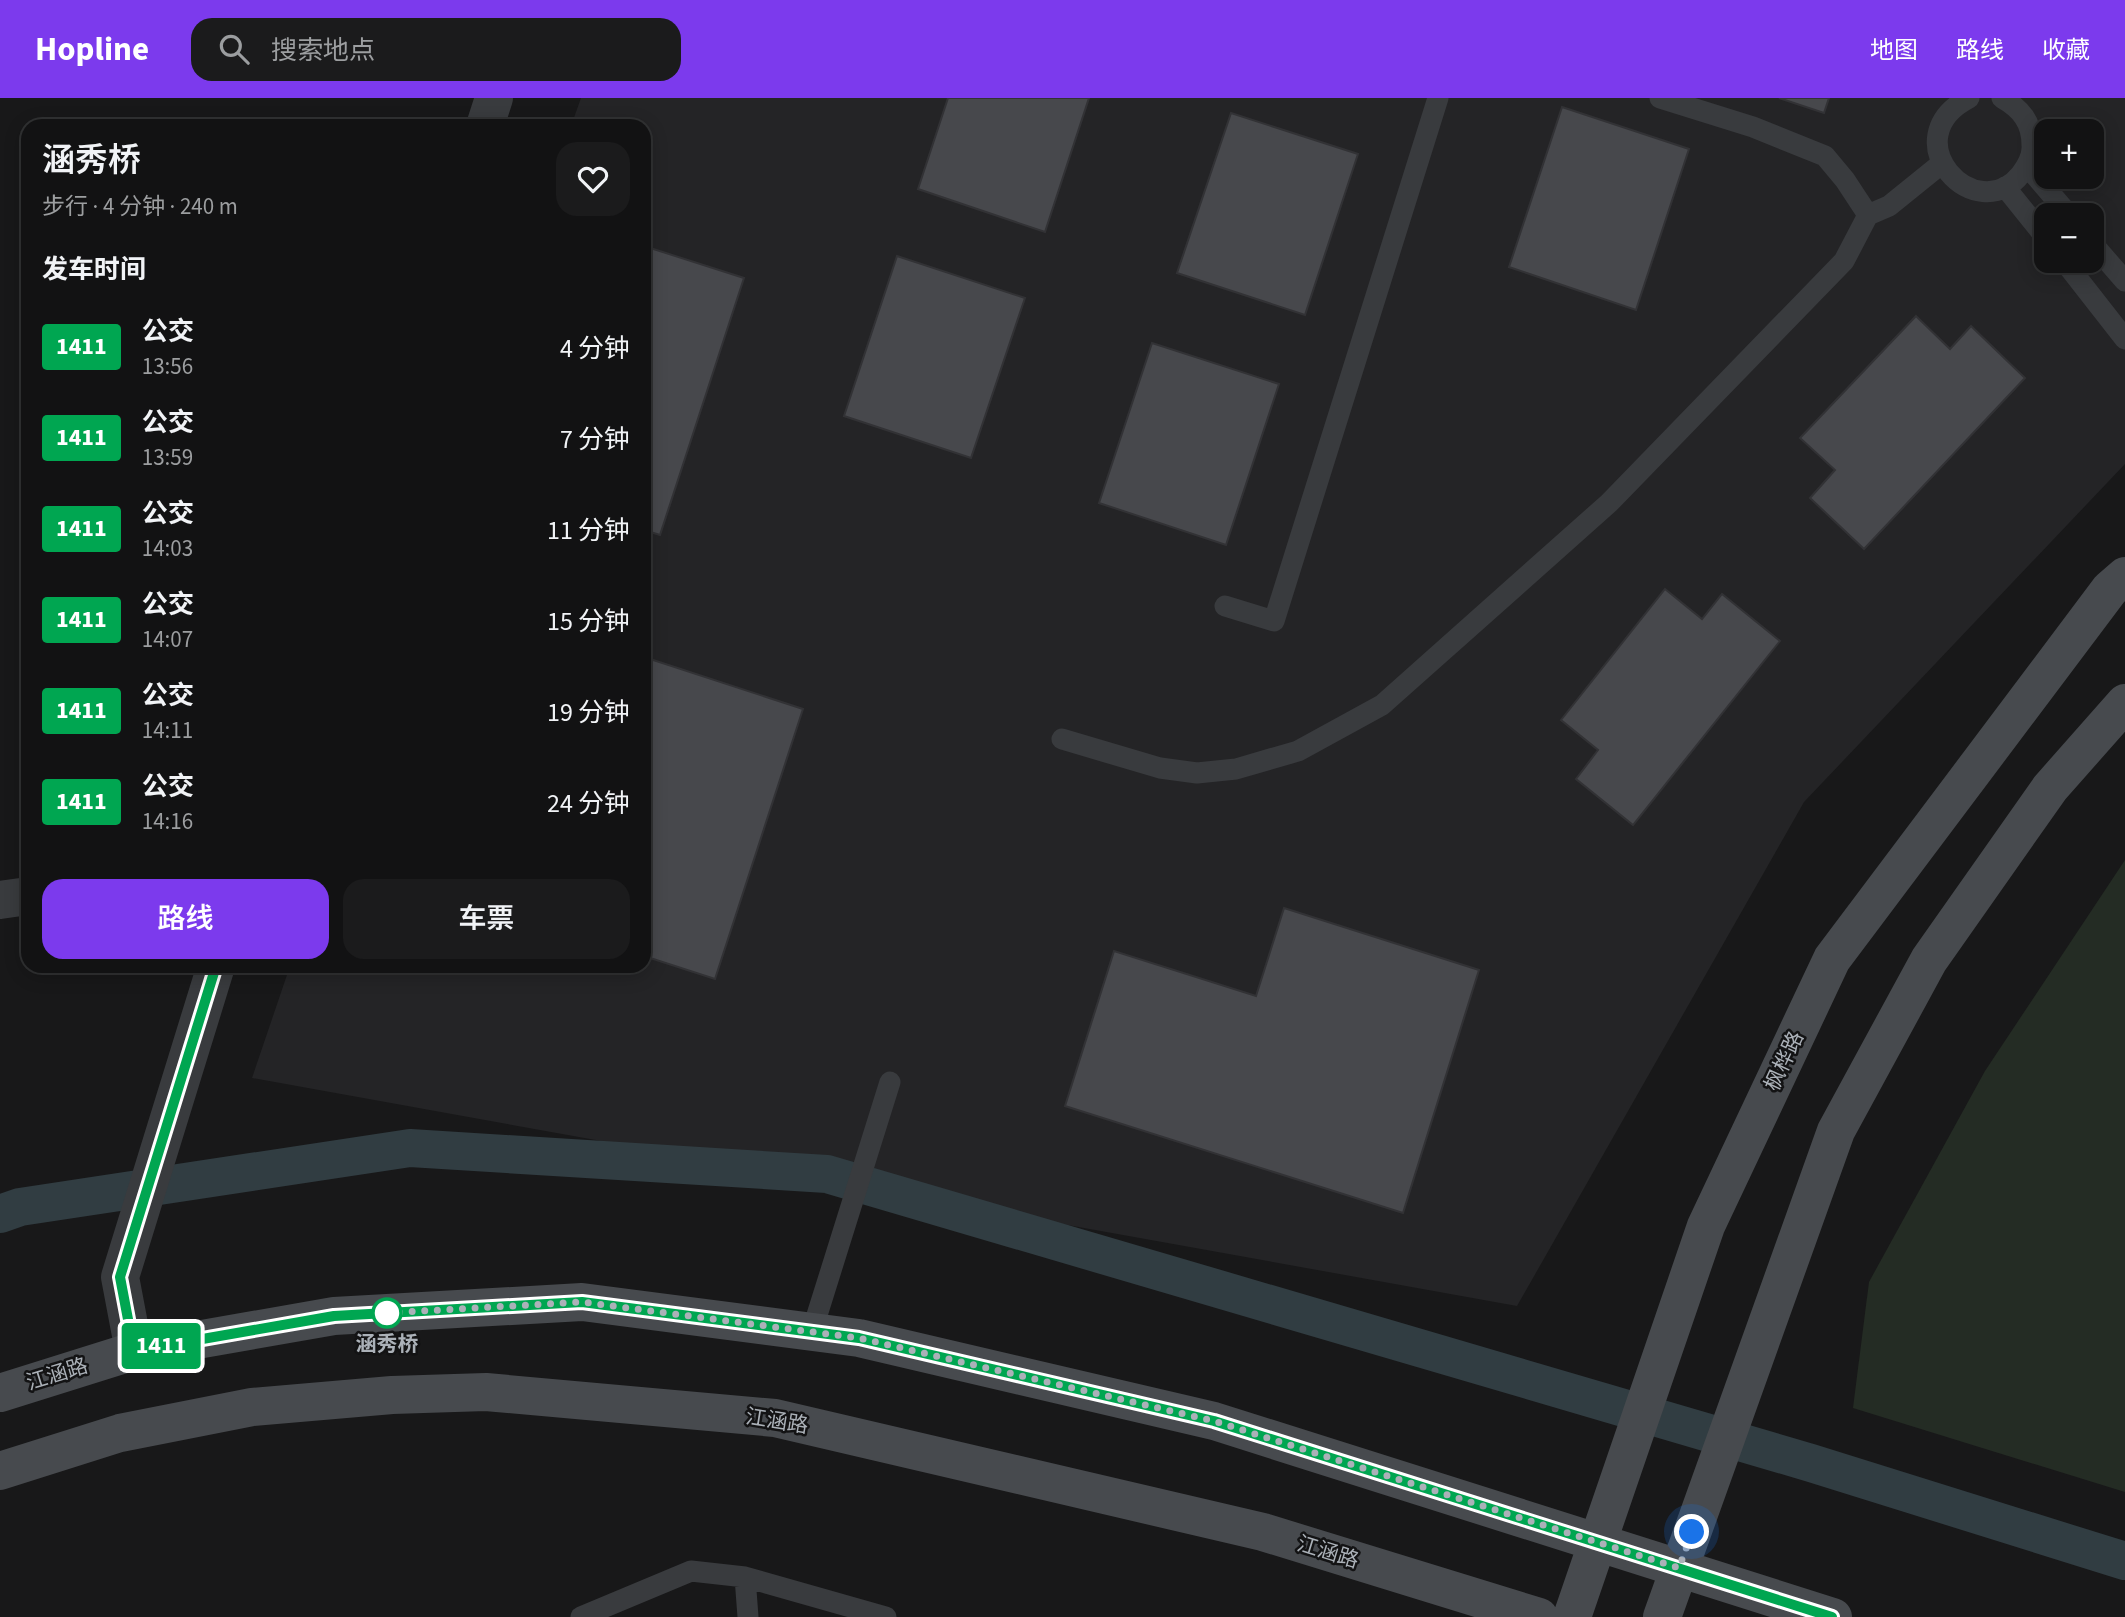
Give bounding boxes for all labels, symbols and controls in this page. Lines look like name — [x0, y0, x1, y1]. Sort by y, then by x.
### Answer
search box — [191, 18, 681, 81]
text: Hopline — [35, 26, 149, 73]
icon: search — [215, 30, 253, 68]
text: 搜索地点 — [271, 32, 375, 69]
text: 地图 — [1870, 33, 1918, 68]
text: 路线 — [1956, 33, 2004, 68]
text: 收藏 — [2042, 33, 2090, 68]
map controls — [2034, 119, 2104, 273]
button: + — [2034, 119, 2104, 189]
text: 涵秀桥 — [42, 137, 141, 184]
button: heart — [556, 142, 630, 216]
text: 步行 · 4 分钟 · 240 m — [42, 190, 238, 223]
button: − — [2034, 203, 2104, 273]
text: 发车时间 — [42, 251, 146, 288]
text: 公交 — [142, 313, 194, 350]
text: 1411 — [56, 329, 107, 364]
text: 4 分钟 — [560, 330, 630, 367]
text: 13:56 — [142, 350, 193, 383]
text: 公交 — [142, 404, 194, 441]
text: 1411 — [56, 420, 107, 455]
text: 7 分钟 — [560, 421, 630, 458]
text: 13:59 — [142, 441, 193, 474]
text: 公交 — [142, 495, 194, 532]
text: 1411 — [56, 511, 107, 546]
text: 11 分钟 — [547, 512, 630, 549]
text: 14:03 — [142, 532, 193, 565]
text: 公交 — [142, 586, 194, 623]
text: 1411 — [56, 602, 107, 637]
text: 15 分钟 — [547, 603, 630, 640]
text: 14:07 — [142, 623, 193, 656]
text: 公交 — [142, 677, 194, 714]
text: 1411 — [56, 693, 107, 728]
text: 19 分钟 — [547, 694, 630, 731]
text: 14:11 — [142, 714, 193, 747]
text: 公交 — [142, 768, 194, 805]
text: 1411 — [56, 784, 107, 819]
text: 24 分钟 — [547, 785, 630, 822]
text: 14:16 — [142, 805, 193, 838]
button: 路线 — [42, 879, 329, 959]
button: 车票 — [343, 879, 630, 959]
street label: 枫桦路 — [1757, 1026, 1811, 1096]
marker: 涵秀桥 — [372, 1298, 402, 1328]
line badge: 1411 — [112, 1323, 210, 1369]
text: 1411 — [136, 1328, 186, 1363]
place label: 涵秀桥 — [356, 1329, 419, 1359]
street label: 江涵路 — [22, 1350, 92, 1398]
street label: 江涵路 — [744, 1401, 810, 1441]
your location — [1674, 1514, 1709, 1549]
street label: 江涵路 — [1293, 1528, 1363, 1576]

